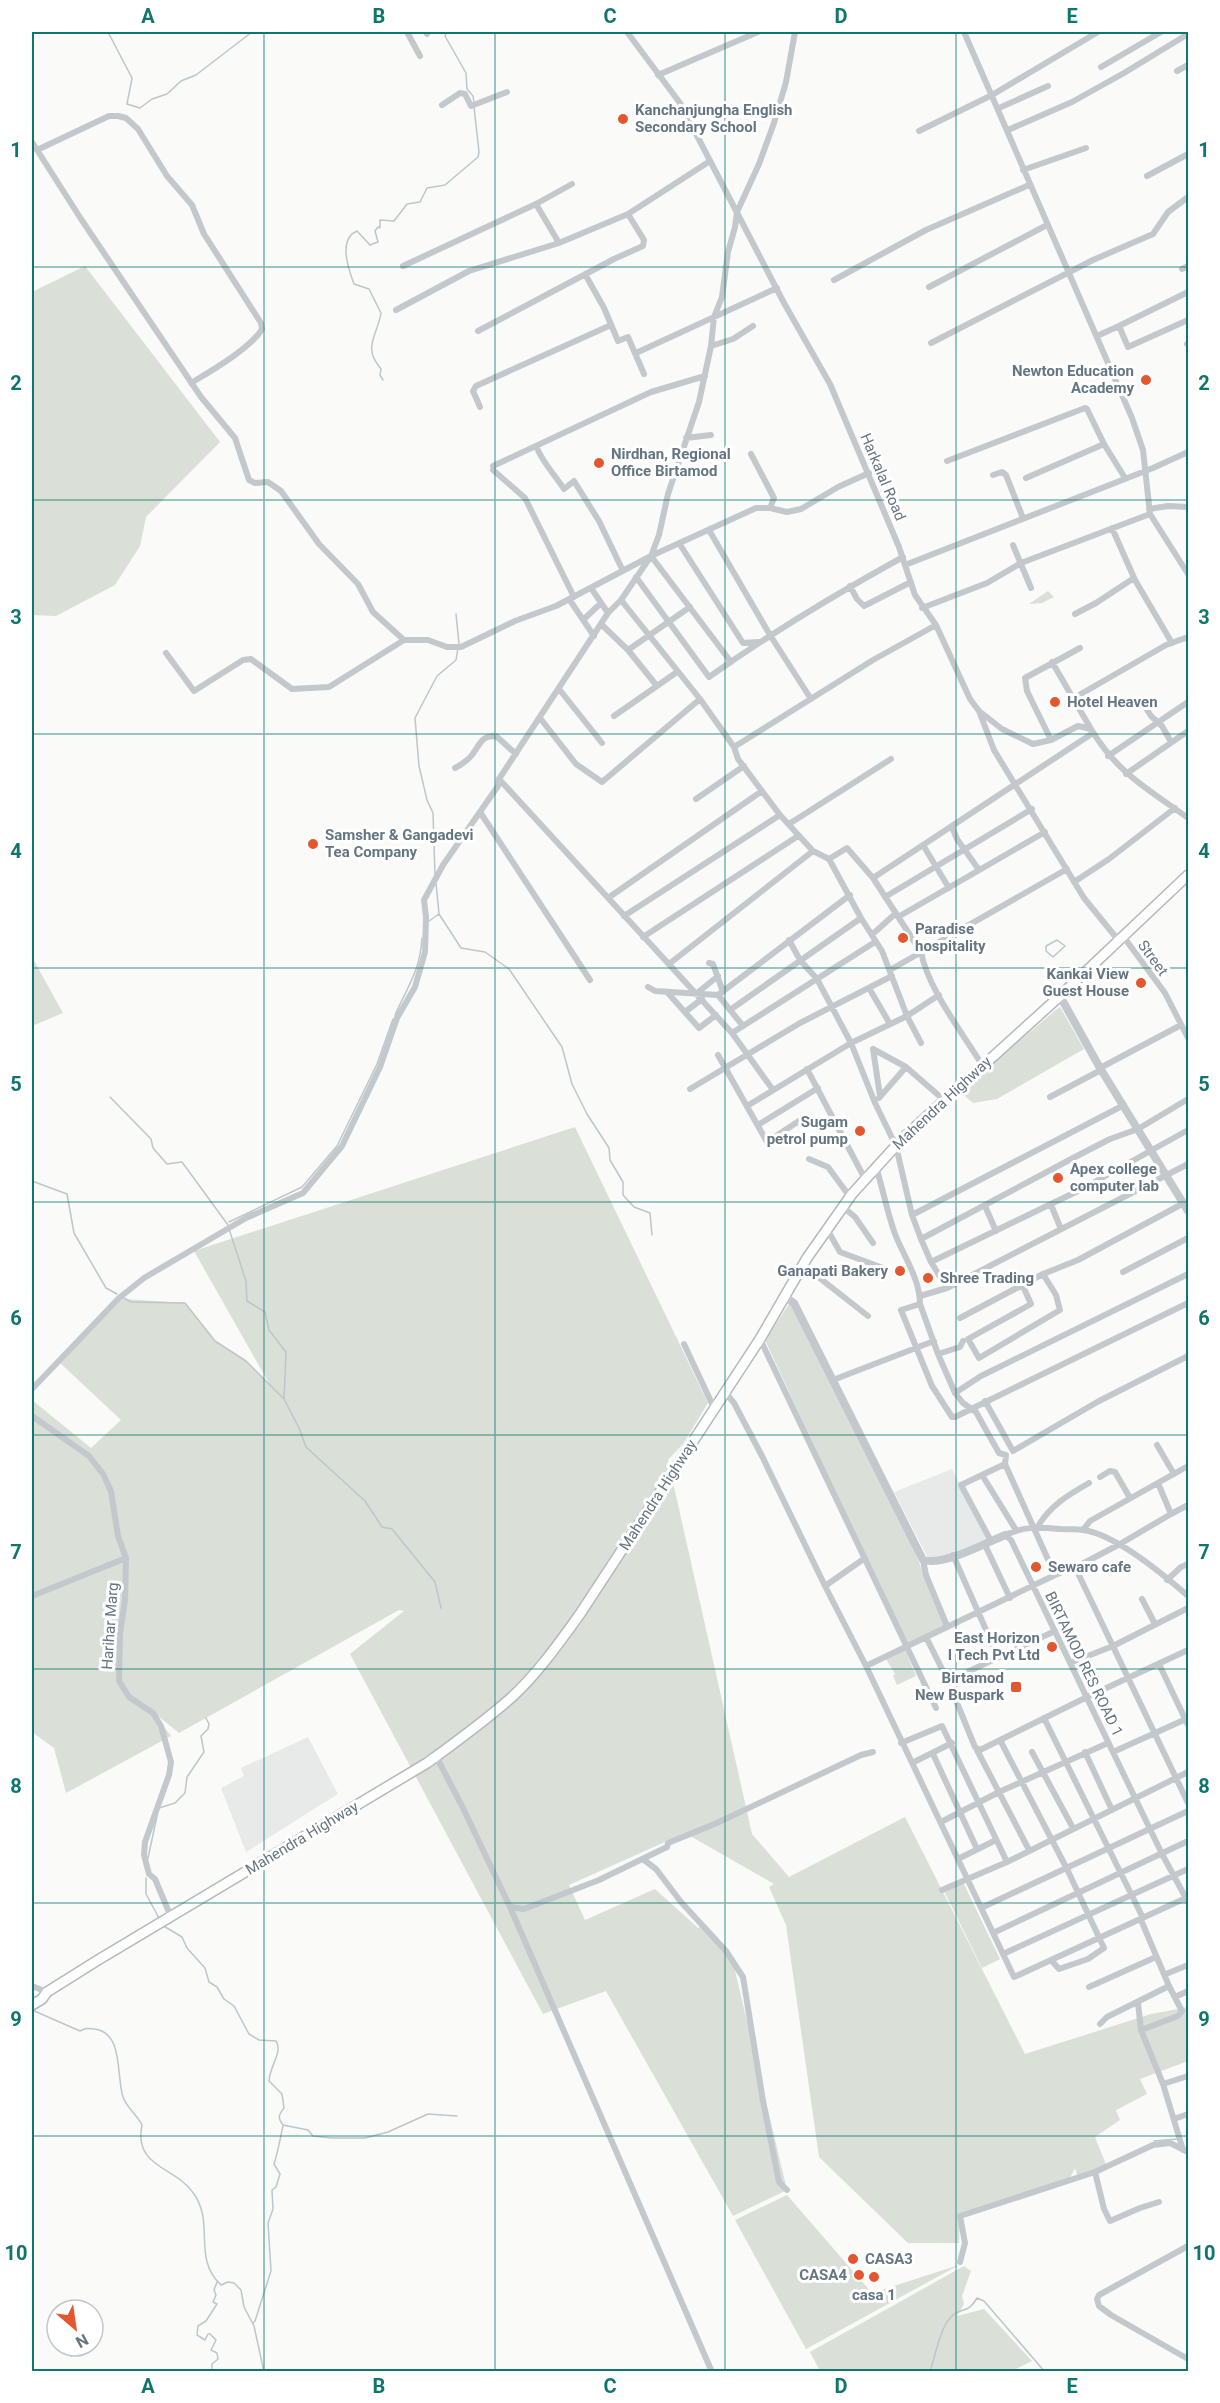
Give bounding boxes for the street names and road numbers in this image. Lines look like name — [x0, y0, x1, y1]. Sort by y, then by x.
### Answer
street label: Harkalal Road — [856, 431, 910, 523]
street label: Street — [1134, 937, 1172, 979]
street label: Mahendra Highway — [889, 1053, 995, 1153]
street label: Mahendra Highway — [616, 1436, 700, 1554]
street label: Harihar Marg — [98, 1582, 122, 1670]
street label: BIRTAMOD RES ROAD 1 — [1041, 1589, 1127, 1739]
street label: Mahendra Highway — [242, 1797, 362, 1879]

